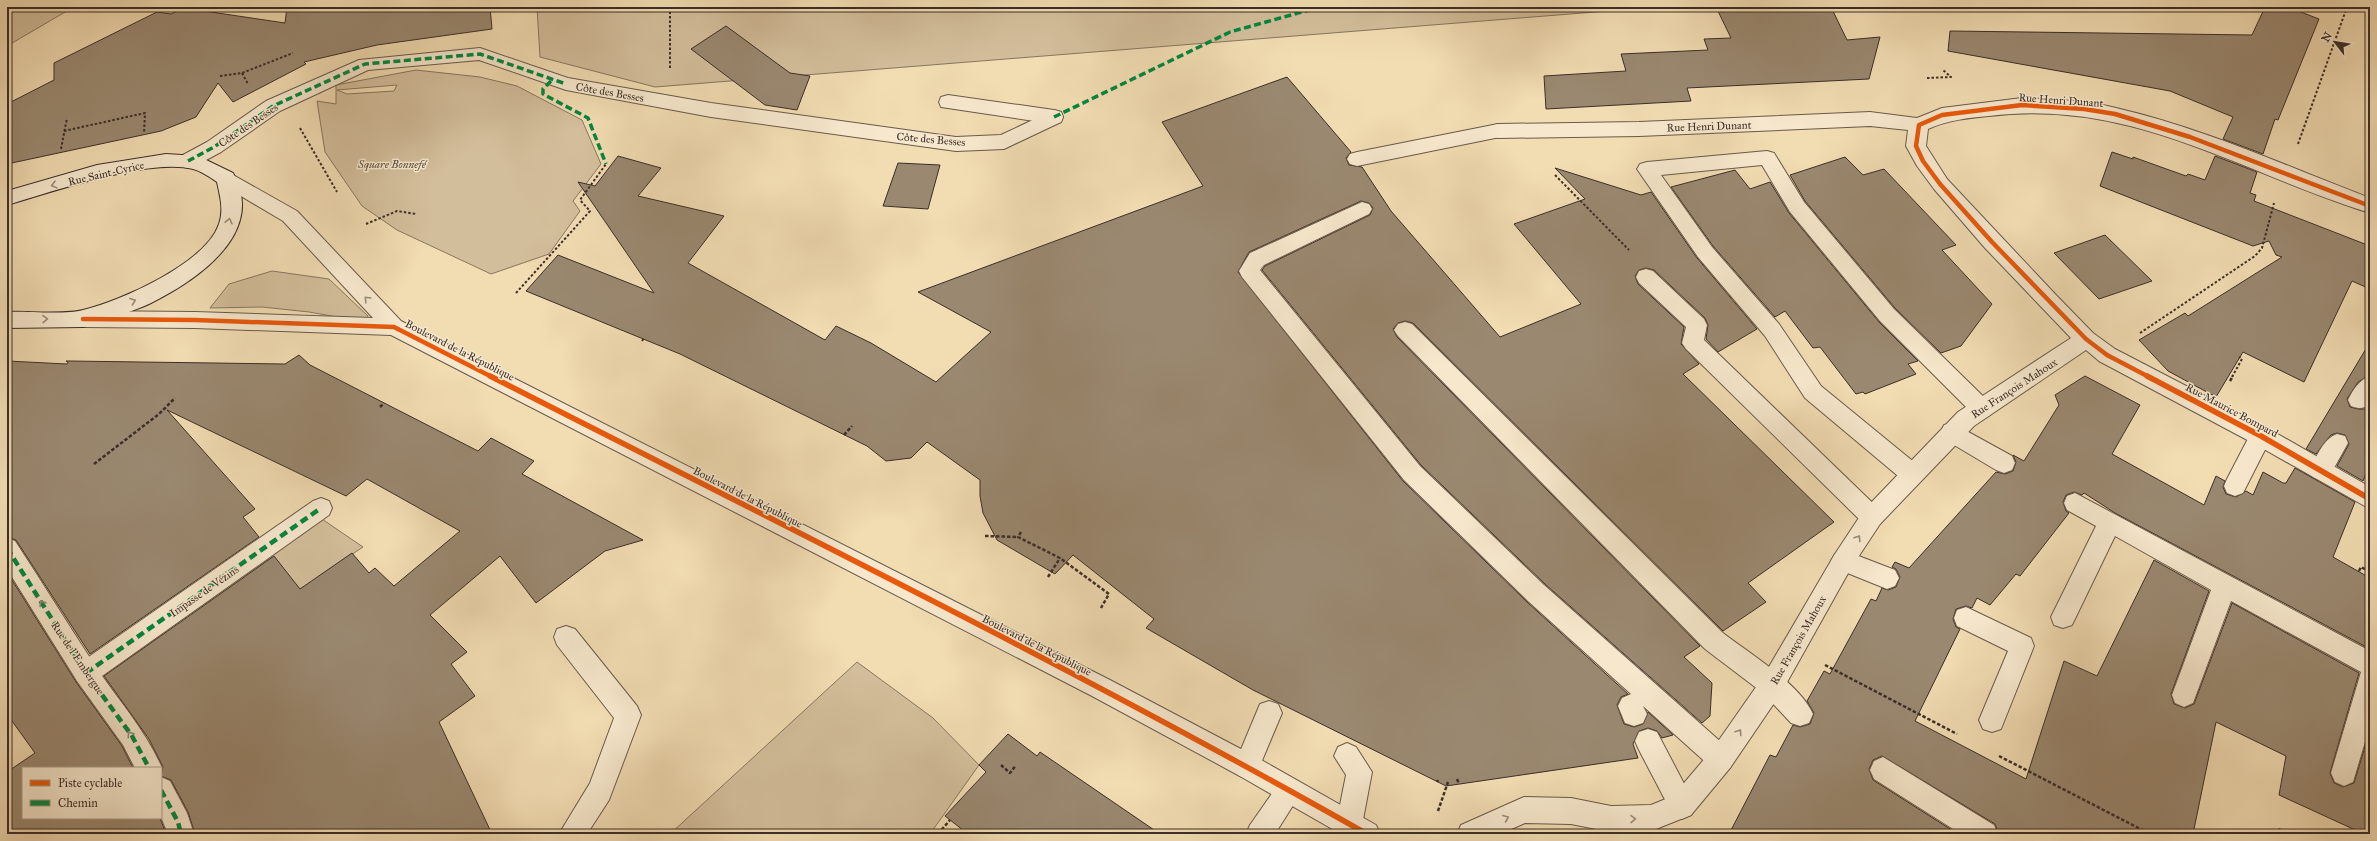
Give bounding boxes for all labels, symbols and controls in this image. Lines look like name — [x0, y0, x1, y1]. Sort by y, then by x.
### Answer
north arrow — [2315, 22, 2355, 62]
text: N — [2319, 29, 2335, 44]
street label: Côte des Besses — [575, 80, 645, 105]
street label: Rue Henri Dunant — [2018, 91, 2104, 110]
street label: Côte des Besses — [216, 101, 280, 150]
street label: Rue Henri Dunant — [1666, 119, 1752, 134]
street label: Côte des Besses — [896, 130, 966, 149]
street label: Rue Saint-Cyrice — [67, 158, 146, 189]
park label: Square Bonnefé — [357, 158, 428, 171]
one-way arrow — [50, 180, 57, 189]
one-way arrow — [225, 217, 233, 224]
one-way arrow — [364, 296, 372, 304]
one-way arrow — [129, 297, 136, 305]
one-way arrow — [42, 315, 48, 323]
street label: Boulevard de la République — [402, 317, 517, 385]
street label: Rue François Mahoux — [1969, 356, 2060, 421]
street label: Rue Maurice Bompard — [2183, 381, 2281, 441]
street label: Boulevard de la République — [690, 464, 805, 532]
one-way arrow — [1853, 535, 1861, 542]
street label: Impasse de Vézins — [167, 563, 241, 620]
street label: Rue François Mahoux — [1768, 594, 1829, 687]
one-way arrow — [39, 600, 46, 607]
street label: Boulevard de la République — [979, 612, 1094, 680]
street label: Rue de l'Embergue — [48, 619, 107, 698]
one-way arrow — [1734, 730, 1741, 737]
one-way arrow — [127, 731, 135, 738]
legend — [22, 767, 162, 819]
text: Piste cyclable — [58, 776, 122, 790]
text: Chemin — [58, 796, 98, 810]
one-way arrow — [1501, 815, 1509, 823]
one-way arrow — [1630, 815, 1636, 823]

